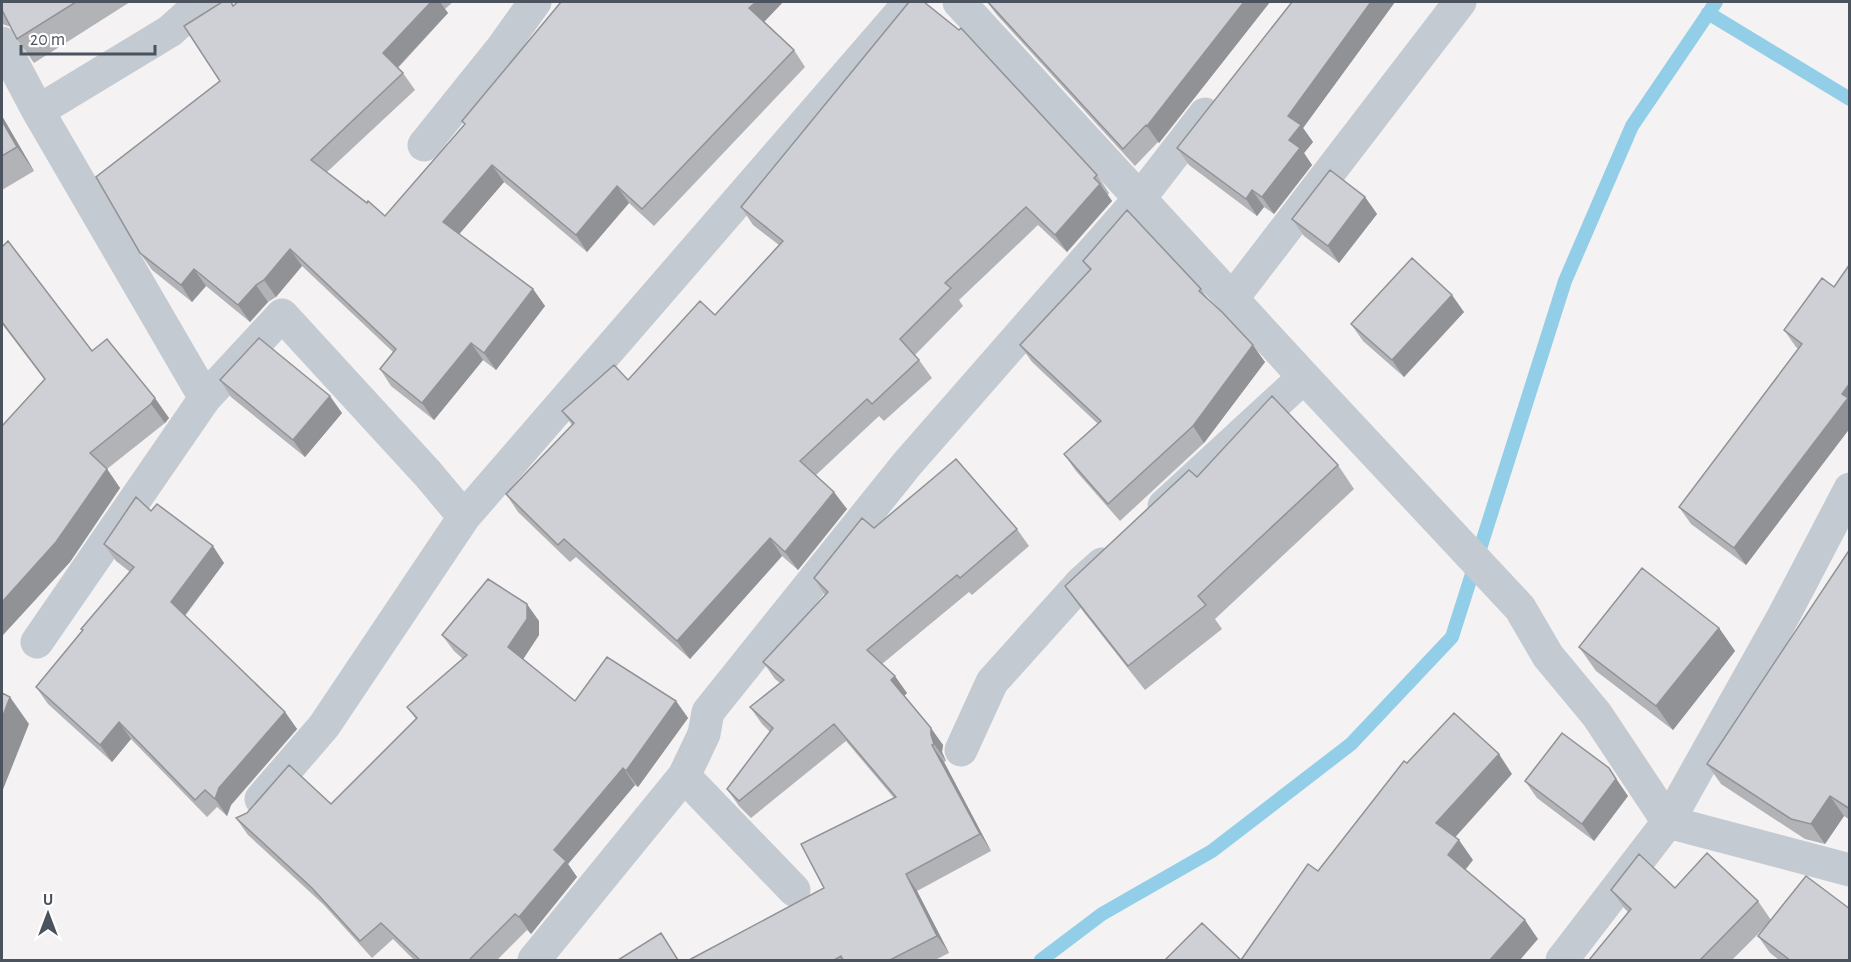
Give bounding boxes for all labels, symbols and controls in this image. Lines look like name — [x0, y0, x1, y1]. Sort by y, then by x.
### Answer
scale bar — [21, 18, 154, 56]
text: 20 m — [30, 31, 65, 49]
north arrow — [18, 884, 78, 944]
text: U — [43, 892, 53, 908]

